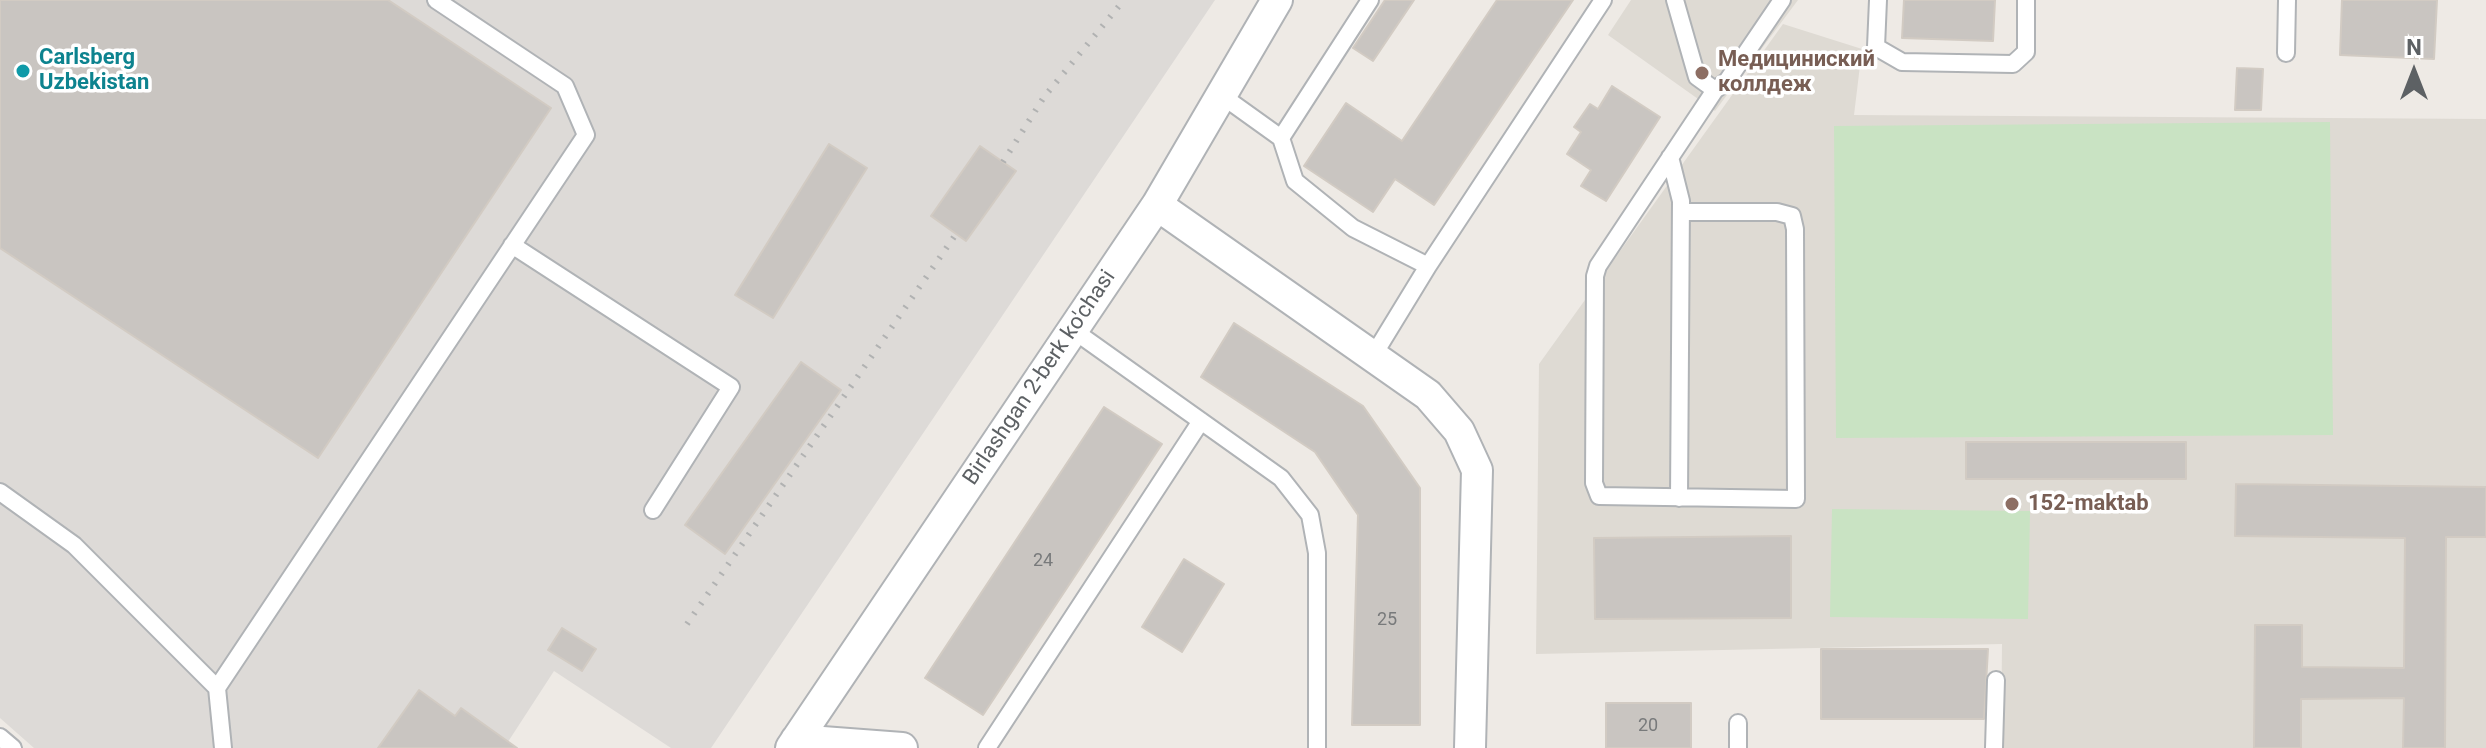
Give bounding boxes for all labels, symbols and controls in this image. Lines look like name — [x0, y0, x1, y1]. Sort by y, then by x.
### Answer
north arrow — [2374, 32, 2454, 112]
text: N — [2406, 35, 2422, 60]
place label: Carlsberg Uzbekistan — [39, 45, 149, 96]
place label: Медициниский коллдеж — [1718, 47, 1875, 98]
marker: Carlsberg Uzbekistan — [14, 62, 32, 80]
marker: Медициниский коллдеж — [1693, 64, 1711, 82]
street label: Birlashgan 2-berk ko'chasi — [958, 266, 1122, 490]
place label: 152-maktab — [2028, 491, 2149, 517]
marker: 152-maktab — [2003, 495, 2021, 513]
house number: 24 — [1033, 550, 1053, 572]
house number: 25 — [1377, 609, 1397, 631]
house number: 20 — [1638, 715, 1658, 737]

